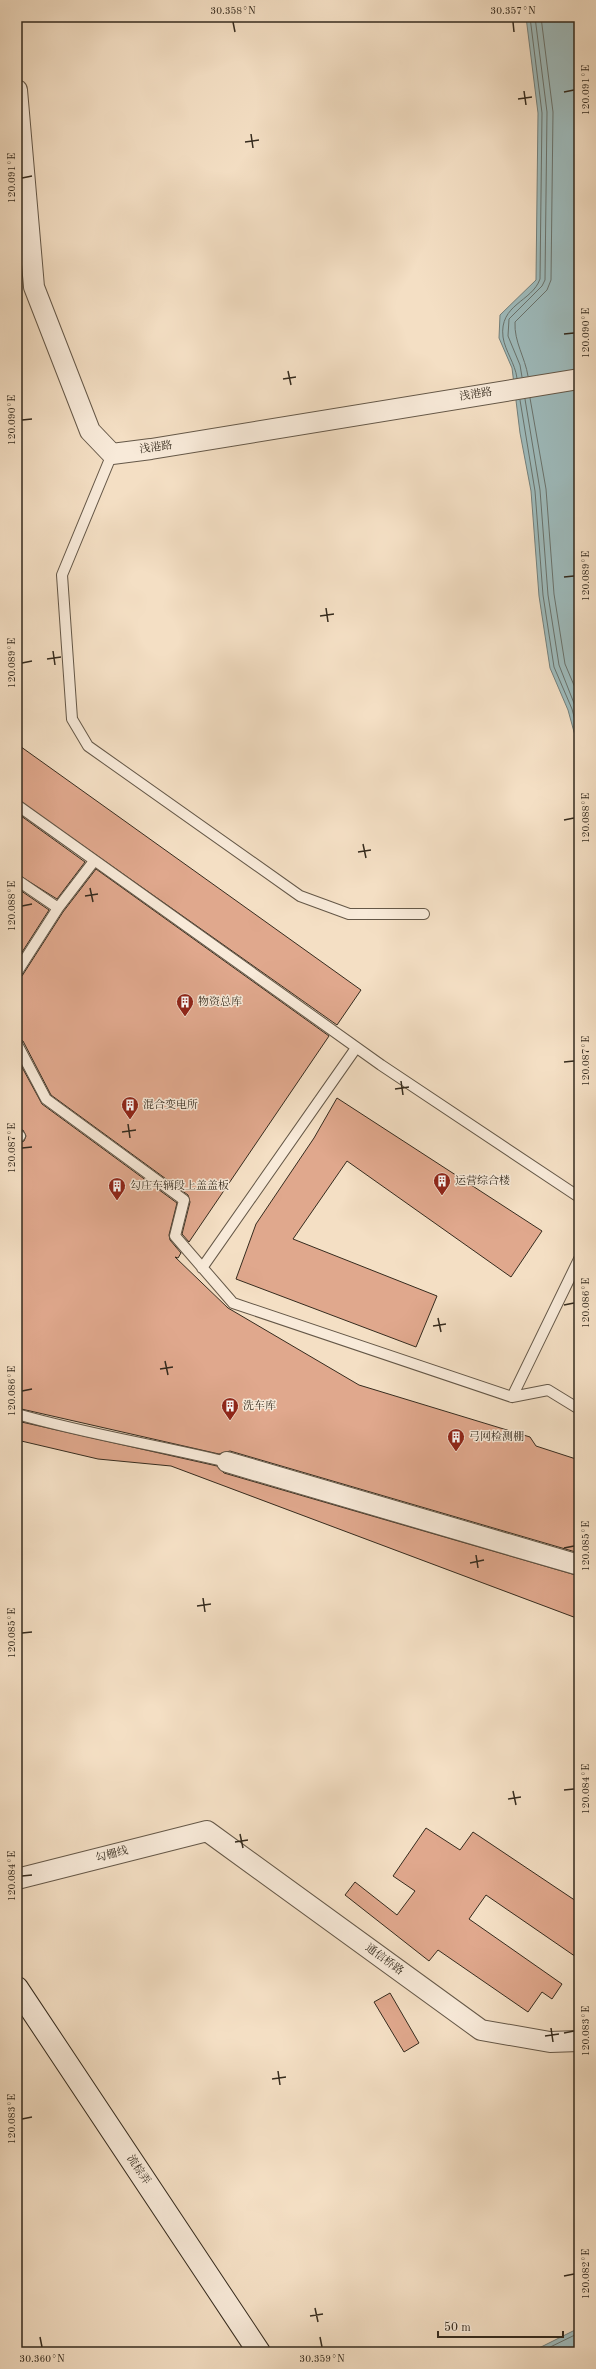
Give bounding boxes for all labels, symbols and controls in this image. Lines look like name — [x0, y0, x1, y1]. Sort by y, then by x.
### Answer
text: 30.358°N — [210, 6, 256, 16]
text: 30.357°N — [490, 6, 536, 16]
text: 120.091°E — [581, 65, 591, 115]
text: 120.091°E — [7, 153, 17, 203]
text: 120.090°E — [581, 308, 591, 358]
street label: 浅港路 — [459, 385, 493, 403]
text: 120.090°E — [7, 395, 17, 445]
street label: 浅港路 — [139, 438, 173, 456]
text: 120.089°E — [581, 551, 591, 601]
text: 120.089°E — [7, 638, 17, 688]
text: 120.088°E — [581, 793, 591, 843]
text: 120.088°E — [7, 881, 17, 931]
building icon: 物资总库 — [175, 992, 195, 1017]
place label: 物资总库 — [198, 995, 242, 1008]
text: 120.087°E — [581, 1036, 591, 1086]
building icon: 混合变电所 — [120, 1095, 140, 1120]
place label: 混合变电所 — [143, 1098, 198, 1111]
text: 120.087°E — [7, 1123, 17, 1173]
building icon: 运营综合楼 — [432, 1171, 452, 1196]
place label: 运营综合楼 — [455, 1174, 510, 1187]
building icon: 勾庄车辆段上盖盖板 — [107, 1176, 127, 1201]
place label: 勾庄车辆段上盖盖板 — [130, 1179, 229, 1192]
text: 120.086°E — [581, 1278, 591, 1328]
text: 120.086°E — [7, 1366, 17, 1416]
building icon: 洗车库 — [220, 1396, 240, 1421]
place label: 洗车库 — [243, 1399, 276, 1412]
building icon: 弓网检测棚 — [446, 1427, 466, 1452]
place label: 弓网检测棚 — [469, 1430, 524, 1443]
text: 120.085°E — [581, 1521, 591, 1571]
text: 120.085°E — [7, 1608, 17, 1658]
text: 120.084°E — [581, 1764, 591, 1814]
street label: 勾栅线 — [94, 1844, 129, 1864]
text: 120.084°E — [7, 1851, 17, 1901]
street label: 通信桥路 — [363, 1941, 406, 1977]
text: 120.083°E — [581, 2006, 591, 2056]
text: 120.083°E — [7, 2094, 17, 2144]
street label: 流棕弄 — [124, 2152, 153, 2187]
text: 120.082°E — [581, 2249, 591, 2299]
scale bar — [438, 2313, 563, 2339]
text: 50 m — [444, 2321, 471, 2334]
text: 30.360°N — [19, 2354, 65, 2364]
text: 30.359°N — [299, 2354, 345, 2364]

